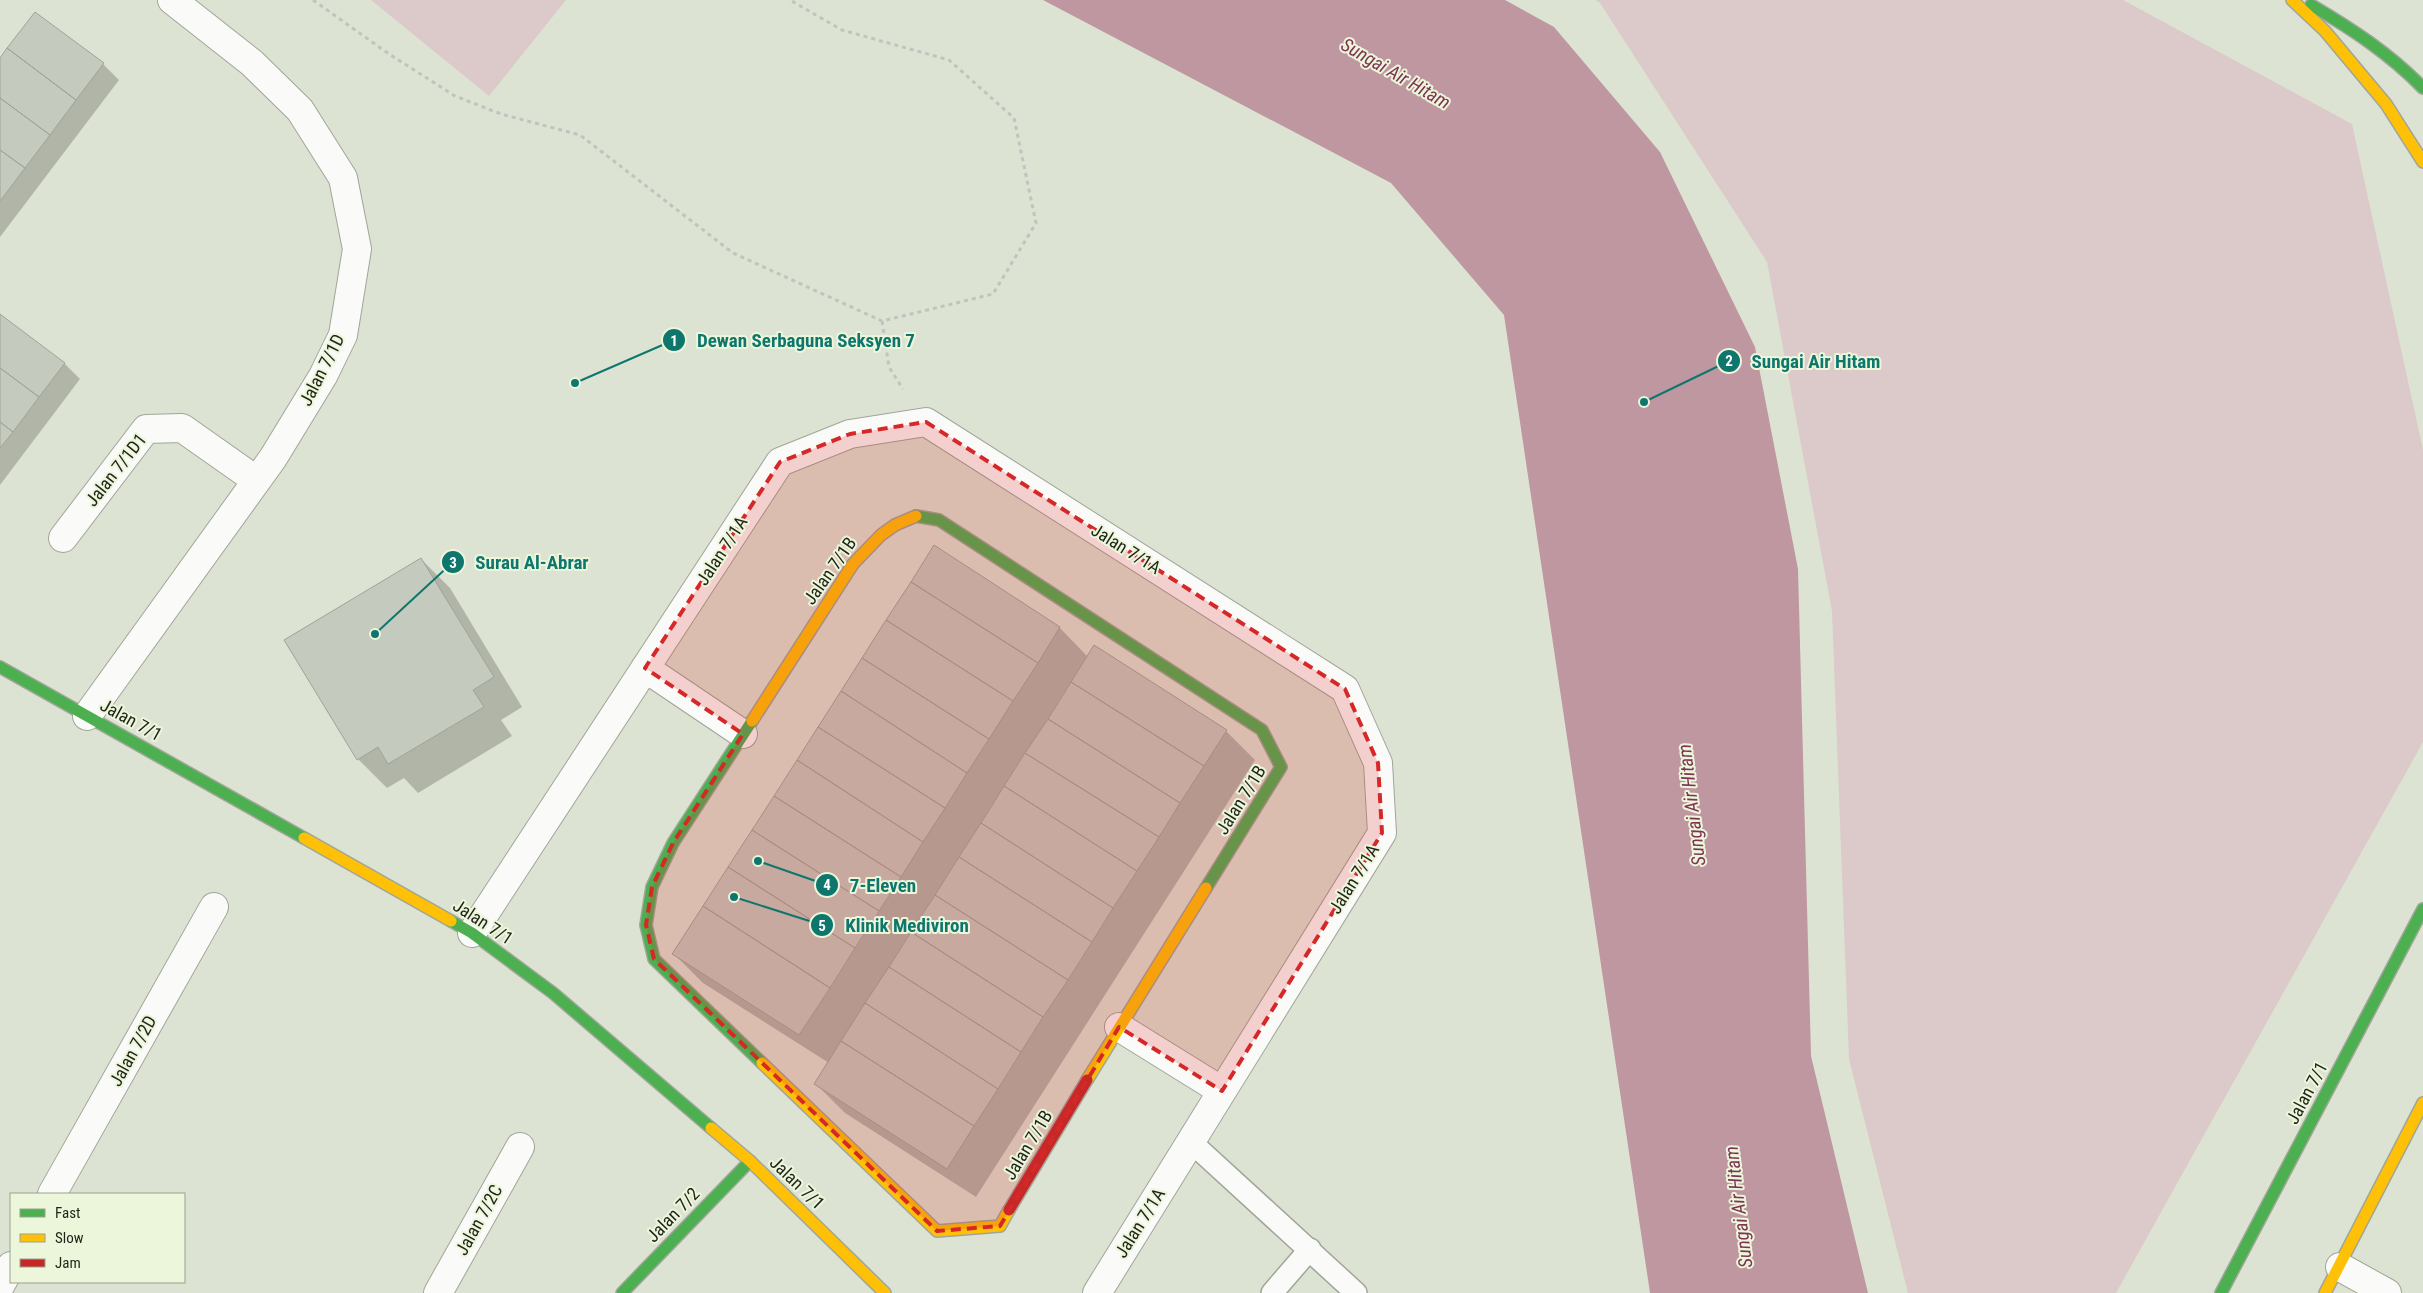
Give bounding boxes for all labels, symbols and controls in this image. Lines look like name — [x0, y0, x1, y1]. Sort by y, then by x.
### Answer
water label: Sungai Air Hitam — [1337, 33, 1455, 114]
callout: Dewan Serbaguna Seksyen 7 — [662, 323, 925, 357]
text: Dewan Serbaguna Seksyen 7 — [697, 329, 915, 352]
street label: Jalan 7/1D — [295, 330, 349, 409]
text: 1 — [670, 332, 678, 350]
callout: Sungai Air Hitam — [1717, 344, 1890, 378]
text: Sungai Air Hitam — [1752, 350, 1880, 373]
text: 2 — [1725, 352, 1733, 370]
street label: Jalan 7/1D1 — [81, 429, 151, 510]
street label: Jalan 7/1A — [692, 512, 752, 589]
street label: Jalan 7/1A — [1088, 519, 1165, 578]
street label: Jalan 7/1B — [799, 533, 860, 608]
callout: Surau Al-Abrar — [441, 545, 599, 579]
text: Surau Al-Abrar — [475, 551, 589, 574]
text: 3 — [449, 554, 457, 572]
street label: Jalan 7/1 — [97, 694, 166, 745]
water label: Sungai Air Hitam — [1673, 743, 1710, 867]
street label: Jalan 7/1B — [1211, 761, 1270, 838]
street label: Jalan 7/1A — [1324, 840, 1383, 917]
callout: 7-Eleven — [815, 868, 926, 902]
text: 7-Eleven — [850, 874, 916, 897]
text: 4 — [823, 876, 831, 894]
street label: Jalan 7/1 — [449, 894, 517, 949]
callout: Klinik Mediviron — [810, 908, 978, 942]
text: Klinik Mediviron — [845, 914, 969, 937]
text: 5 — [818, 917, 826, 935]
street label: Jalan 7/2D — [105, 1012, 161, 1090]
street label: Jalan 7/1 — [2281, 1058, 2332, 1127]
street label: Jalan 7/1B — [999, 1106, 1056, 1183]
water label: Sungai Air Hitam — [1720, 1145, 1757, 1269]
street label: Jalan 7/1 — [766, 1152, 829, 1214]
street label: Jalan 7/2C — [451, 1181, 507, 1259]
street label: Jalan 7/2 — [642, 1183, 704, 1246]
street label: Jalan 7/1A — [1110, 1184, 1169, 1261]
legend — [10, 1193, 185, 1283]
text: Fast — [55, 1204, 80, 1222]
text: Slow — [55, 1229, 84, 1247]
text: Jam — [55, 1254, 81, 1272]

